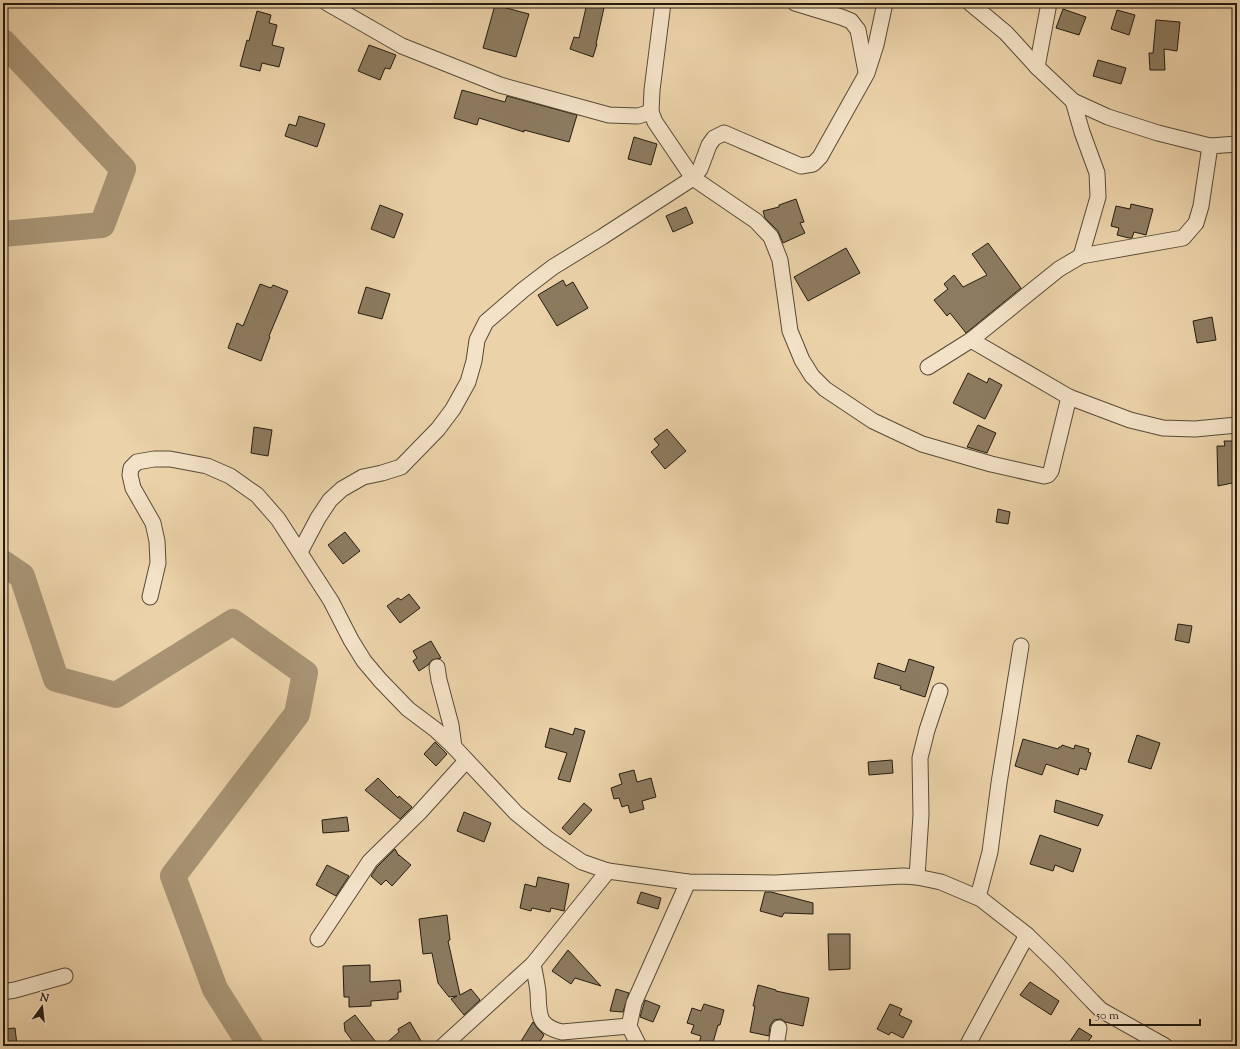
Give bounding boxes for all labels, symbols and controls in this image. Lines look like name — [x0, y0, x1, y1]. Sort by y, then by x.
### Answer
north arrow — [22, 987, 62, 1027]
text: N — [37, 989, 51, 1007]
scale bar — [1090, 1001, 1200, 1027]
text: 50 m — [1095, 1007, 1119, 1025]

